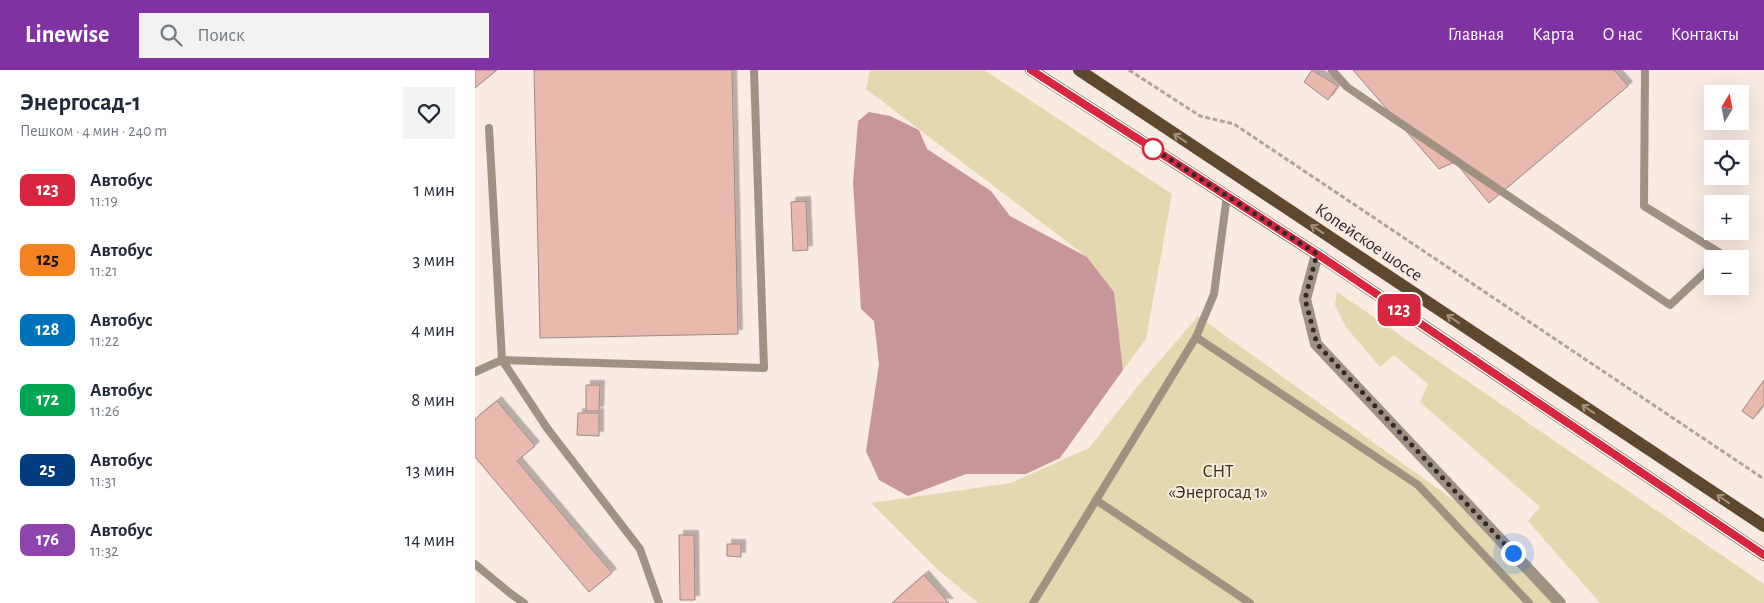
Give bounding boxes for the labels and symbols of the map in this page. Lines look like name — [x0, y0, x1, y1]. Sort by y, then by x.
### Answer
north arrow — [1704, 85, 1749, 130]
one-way arrow — [1173, 132, 1187, 143]
unlabelled marker — [1142, 138, 1164, 160]
street label: Копейское шоссе — [1312, 200, 1425, 285]
one-way arrow — [1311, 224, 1325, 234]
line badge: 123 — [1370, 294, 1428, 326]
one-way arrow — [1446, 314, 1460, 324]
one-way arrow — [1581, 404, 1595, 414]
park label: СНТ «Энергосад 1» — [1168, 463, 1268, 502]
one-way arrow — [1717, 494, 1731, 504]
your location — [1501, 541, 1526, 566]

